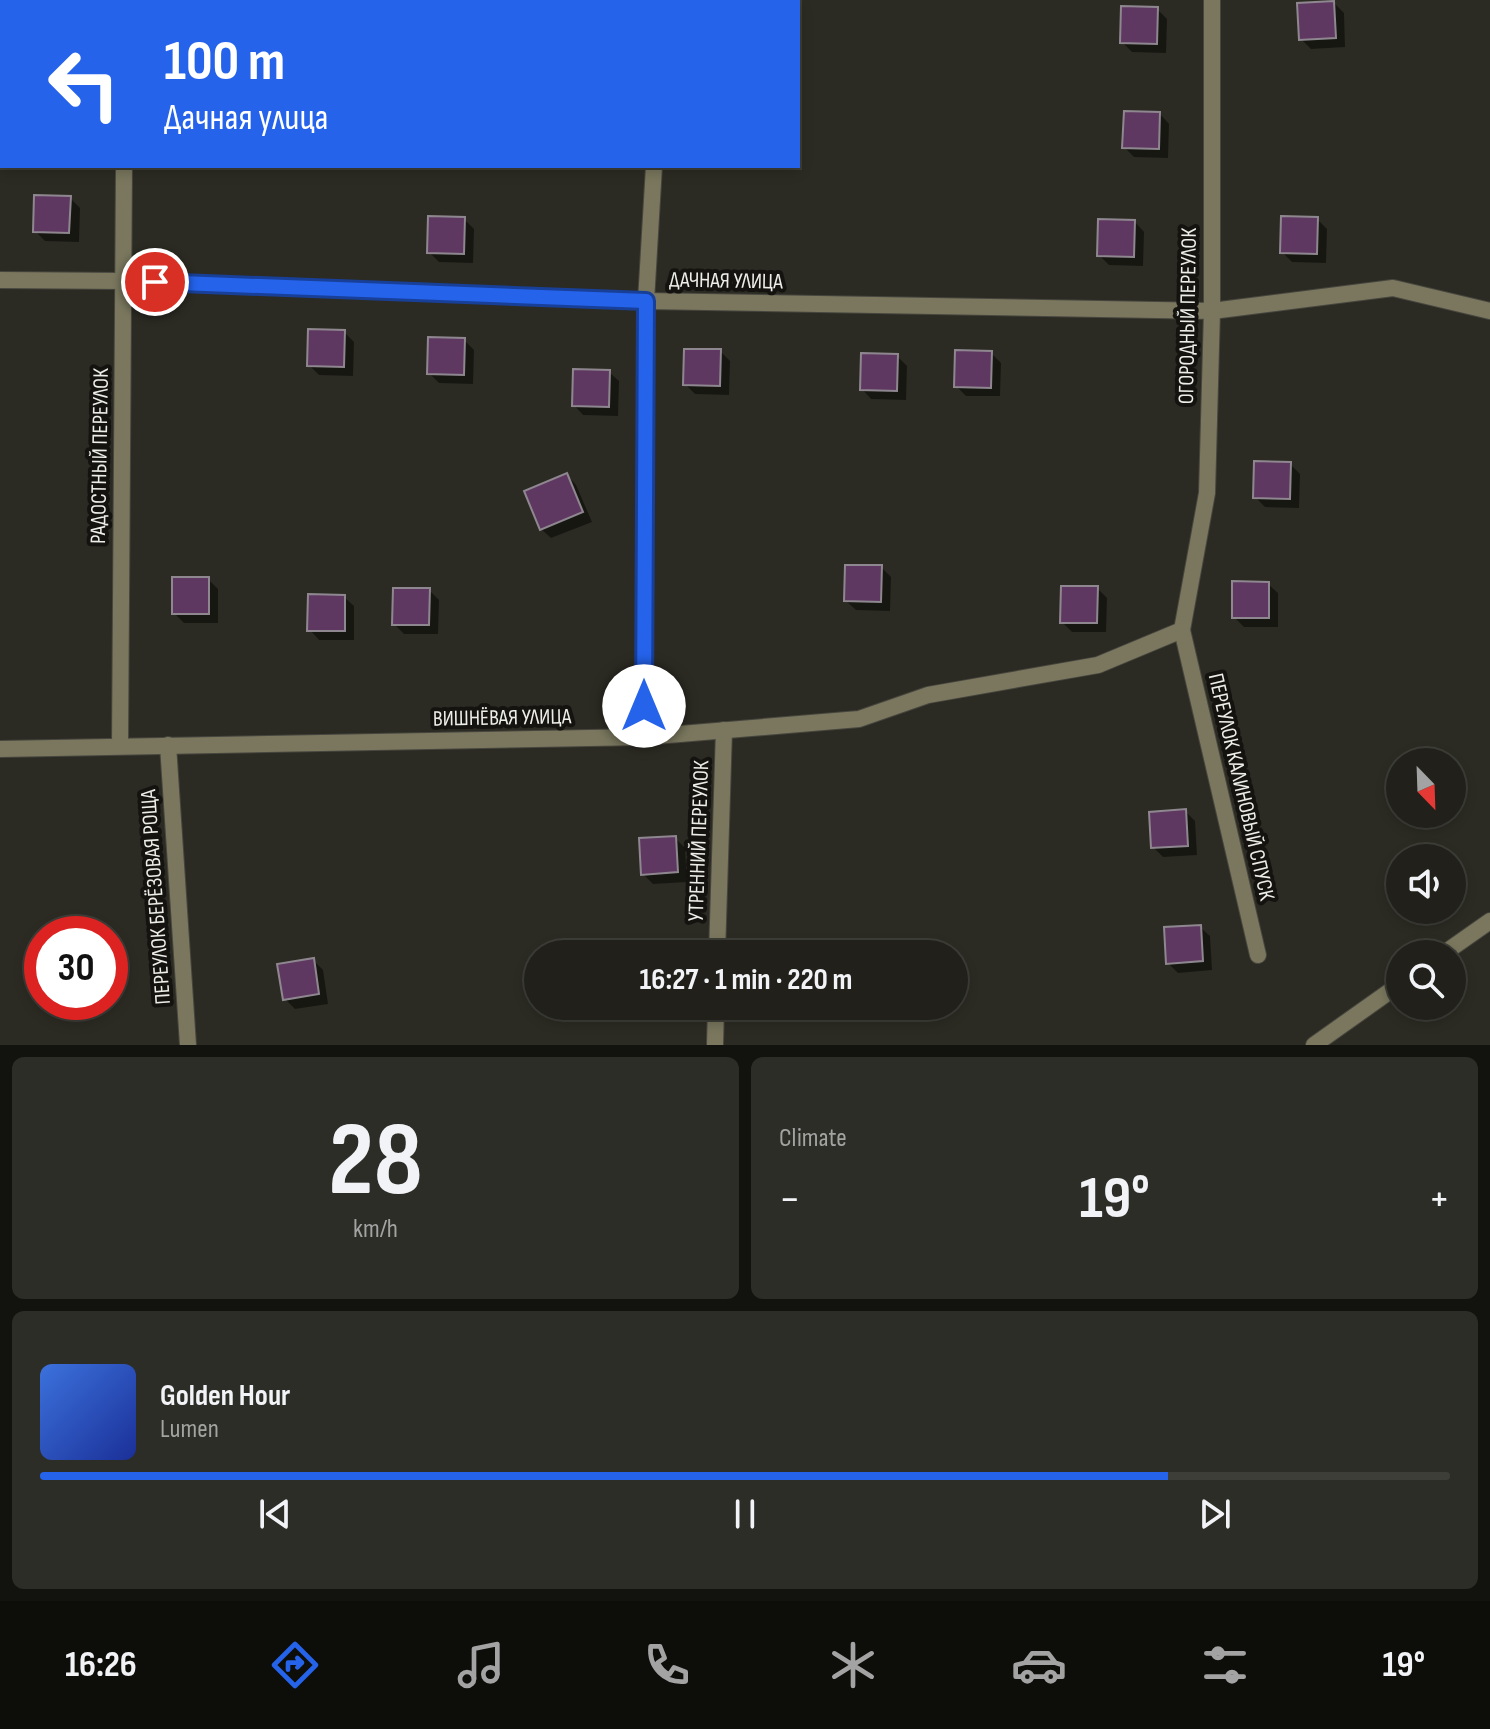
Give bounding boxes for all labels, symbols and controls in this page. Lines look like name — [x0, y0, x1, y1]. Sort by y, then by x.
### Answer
text: 100 m — [164, 29, 285, 96]
icon: left — [32, 32, 136, 136]
text: Дачная улица — [164, 97, 328, 140]
street label: ОГОРОДНЫЙ ПЕРЕУЛОК — [1173, 227, 1203, 404]
pin — [121, 248, 189, 316]
icon: arrive — [133, 260, 177, 304]
street label: ДАЧНАЯ УЛИЦА — [669, 267, 784, 296]
street label: РАДОСТНЫЙ ПЕРЕУЛОК — [85, 368, 115, 544]
position arrow — [602, 664, 686, 748]
street label: ПЕРЕУЛОК КАЛИНОВЫЙ СПУСК — [1202, 671, 1280, 903]
street label: ВИШНЁВАЯ УЛИЦА — [433, 703, 572, 733]
north arrow — [1386, 748, 1466, 828]
map controls — [1386, 748, 1466, 1020]
street label: УТРЕННИЙ ПЕРЕУЛОК — [683, 760, 715, 922]
street label: ПЕРЕУЛОК БЕРЁЗОВАЯ РОЩА — [135, 788, 177, 1005]
button: sound — [1386, 844, 1466, 924]
speed limit sign: 30 — [24, 916, 128, 1020]
button: search — [1386, 940, 1466, 1020]
text: 16:27 · 1 min · 220 m — [640, 962, 852, 998]
text: 28 — [328, 1099, 423, 1224]
text: Climate — [779, 1123, 847, 1154]
text: 19° — [1079, 1163, 1150, 1235]
text: − — [779, 1173, 801, 1226]
text: + — [1428, 1173, 1450, 1226]
text: km/h — [353, 1214, 398, 1245]
text: Golden Hour — [160, 1378, 290, 1414]
text: Lumen — [160, 1414, 219, 1445]
icon: previous — [253, 1492, 297, 1536]
icon: pause — [723, 1492, 767, 1536]
icon: next — [1193, 1492, 1237, 1536]
icon: directions — [267, 1637, 323, 1693]
icon: music — [453, 1637, 509, 1693]
icon: phone — [639, 1637, 695, 1693]
icon: climate — [825, 1637, 881, 1693]
icon: car — [1011, 1637, 1067, 1693]
icon: filters — [1197, 1637, 1253, 1693]
text: 16:26 — [65, 1644, 137, 1687]
text: 19° — [1382, 1644, 1425, 1687]

